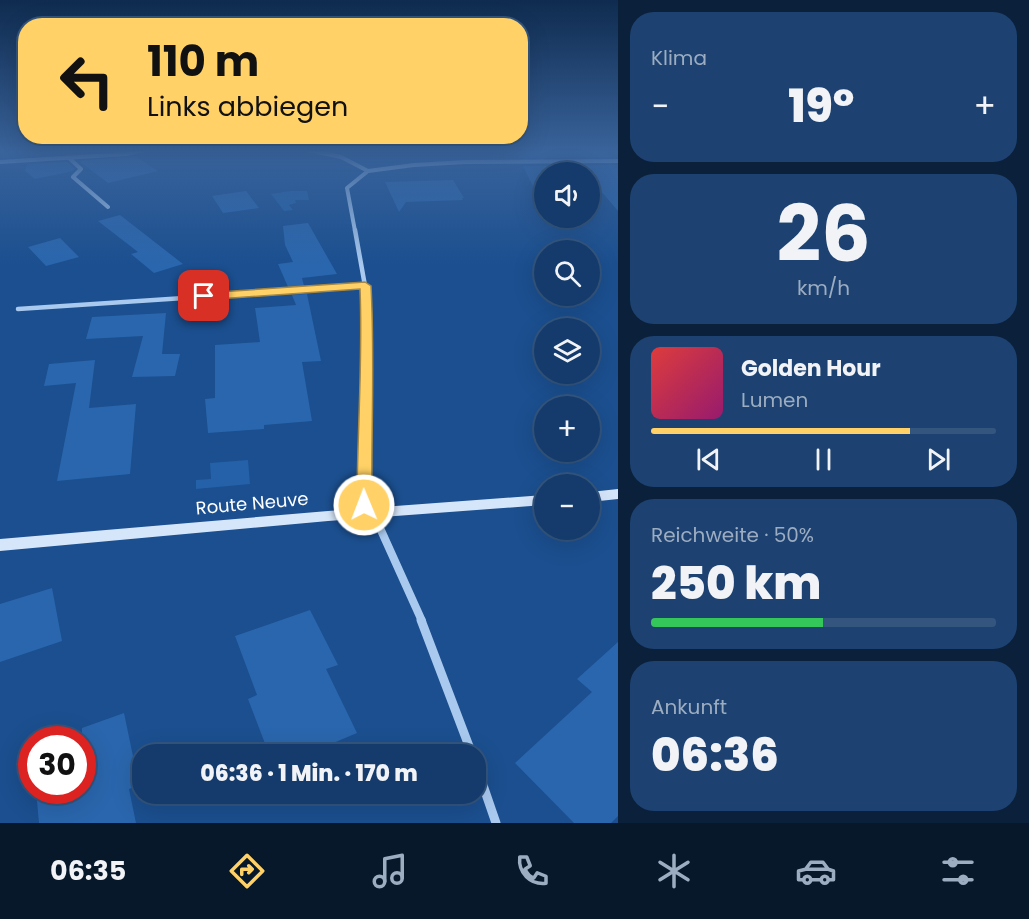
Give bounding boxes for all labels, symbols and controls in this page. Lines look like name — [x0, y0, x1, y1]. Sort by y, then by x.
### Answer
text: 110 m — [147, 32, 259, 91]
icon: left — [48, 42, 126, 120]
text: Klima — [651, 44, 707, 72]
text: 19° — [788, 75, 854, 138]
text: − — [651, 83, 669, 130]
text: + — [973, 83, 996, 130]
text: Links abbiegen — [147, 88, 348, 125]
map controls — [534, 162, 600, 540]
button: sound — [534, 162, 600, 228]
text: 26 — [776, 179, 871, 288]
button: search — [534, 240, 600, 306]
pin — [178, 270, 229, 321]
text: km/h — [797, 274, 850, 302]
icon: arrive — [187, 279, 220, 312]
button: layers — [534, 318, 600, 384]
text: Golden Hour — [741, 353, 881, 384]
text: Lumen — [741, 386, 808, 414]
button: + — [534, 396, 600, 462]
icon: previous — [692, 443, 725, 476]
icon: pause — [807, 443, 840, 476]
icon: next — [922, 443, 955, 476]
position arrow — [332, 473, 396, 537]
button: − — [534, 474, 600, 540]
street label: Route Neuve — [195, 486, 309, 520]
text: Reichweite · 50% — [651, 521, 814, 549]
text: 250 km — [651, 552, 821, 615]
text: Ankunft — [651, 693, 727, 721]
text: 06:36 — [651, 724, 779, 787]
speed limit sign: 30 — [18, 726, 96, 804]
text: 06:36 · 1 Min. · 170 m — [200, 758, 418, 789]
icon: directions — [226, 850, 268, 892]
icon: music — [369, 850, 411, 892]
icon: phone — [511, 850, 553, 892]
icon: climate — [653, 850, 695, 892]
icon: car — [795, 850, 837, 892]
icon: filters — [937, 850, 979, 892]
text: 06:35 — [50, 852, 126, 889]

